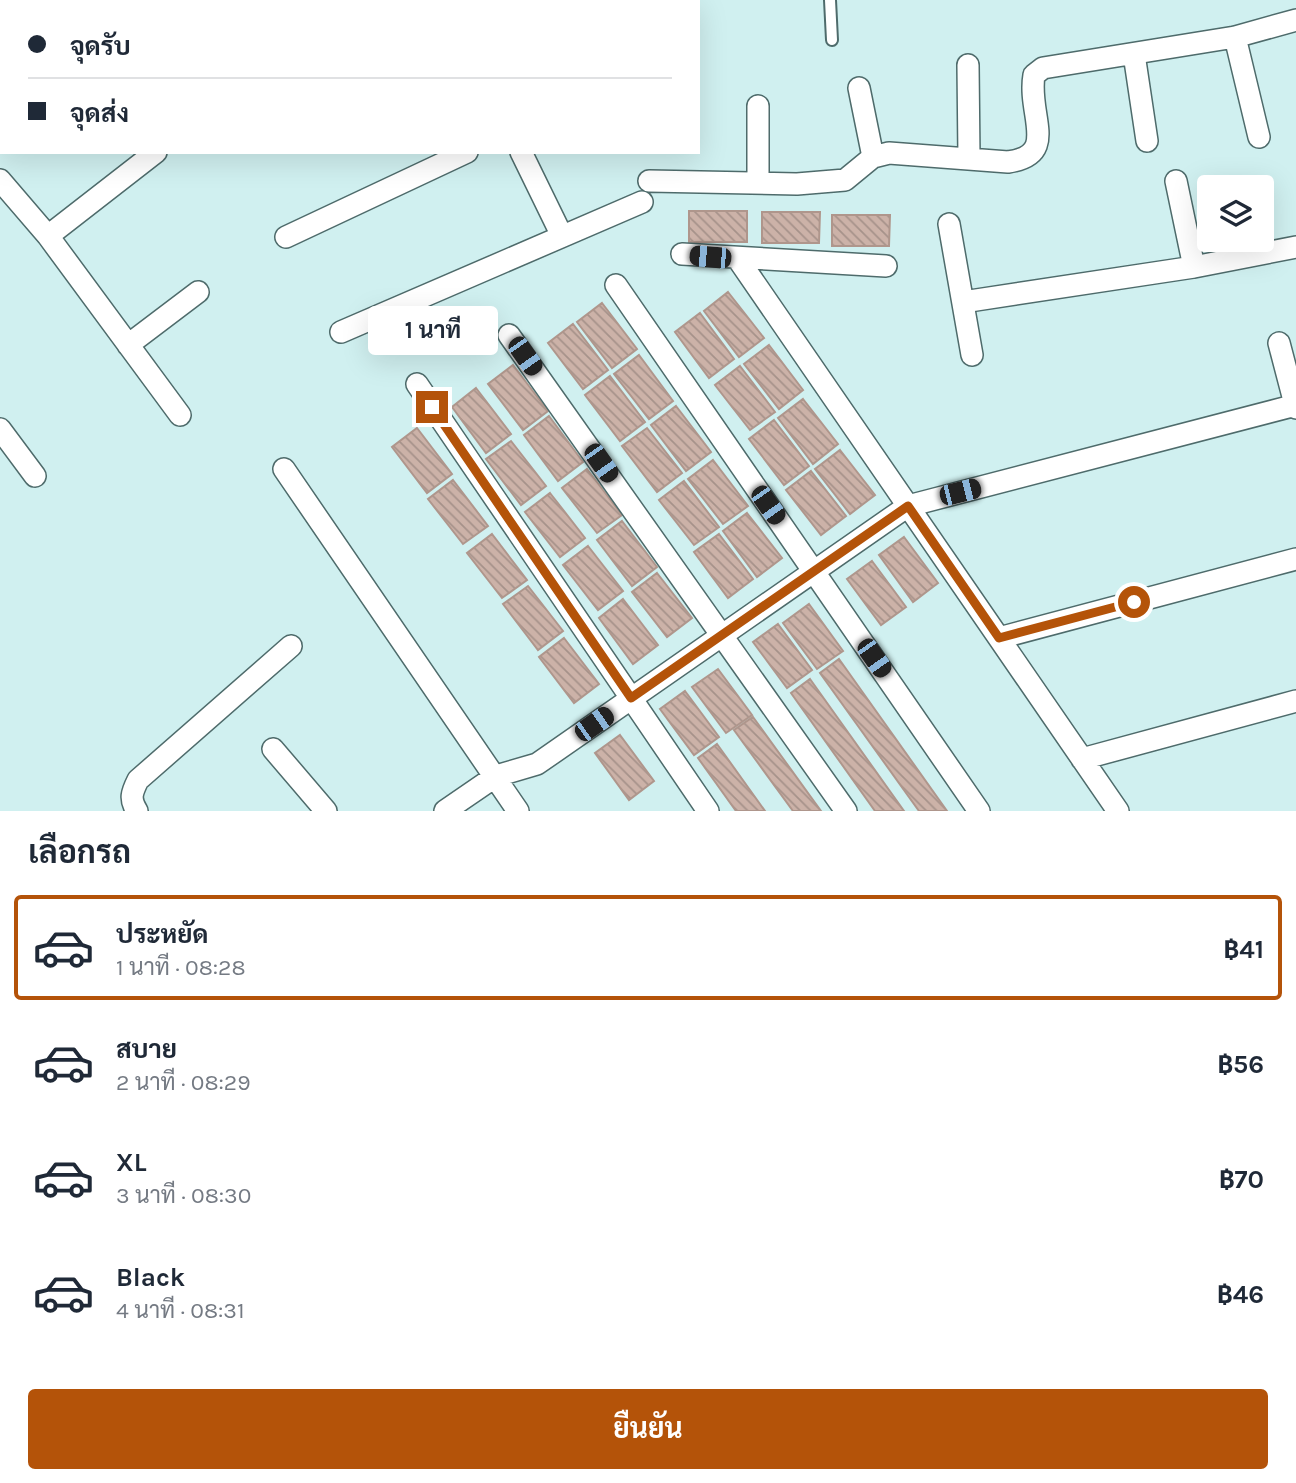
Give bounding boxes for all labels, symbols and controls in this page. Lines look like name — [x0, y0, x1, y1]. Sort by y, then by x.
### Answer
text: จุดรับ — [70, 31, 131, 62]
text: จุดส่ง — [70, 98, 129, 129]
map controls — [1197, 175, 1274, 252]
button: layers — [1197, 175, 1274, 252]
car — [689, 245, 732, 269]
callout: 1 นาที — [367, 306, 497, 354]
text: 1 นาที — [405, 317, 461, 344]
car — [505, 333, 546, 379]
route end — [416, 391, 448, 423]
car — [581, 440, 622, 486]
car — [938, 477, 983, 507]
car — [748, 482, 789, 528]
route start — [1118, 586, 1150, 618]
car — [854, 635, 895, 681]
car — [571, 703, 618, 745]
text: เลือกรถ — [28, 834, 131, 871]
icon: car — [32, 916, 95, 979]
text: ประหยัด — [116, 919, 209, 950]
text: ฿41 — [1224, 934, 1264, 965]
text: 1 นาที · 08:28 — [116, 954, 246, 981]
icon: car — [32, 1031, 95, 1094]
text: สบาย — [116, 1034, 177, 1065]
text: ฿56 — [1217, 1049, 1264, 1080]
text: 2 นาที · 08:29 — [116, 1069, 251, 1096]
icon: car — [32, 1146, 95, 1209]
text: XL — [116, 1147, 147, 1178]
text: ฿70 — [1219, 1164, 1264, 1195]
text: 3 นาที · 08:30 — [116, 1182, 251, 1209]
icon: car — [32, 1261, 95, 1324]
text: Black — [116, 1262, 185, 1293]
text: ฿46 — [1217, 1279, 1264, 1310]
text: 4 นาที · 08:31 — [116, 1297, 245, 1324]
button: ยืนยัน — [28, 1389, 1268, 1469]

